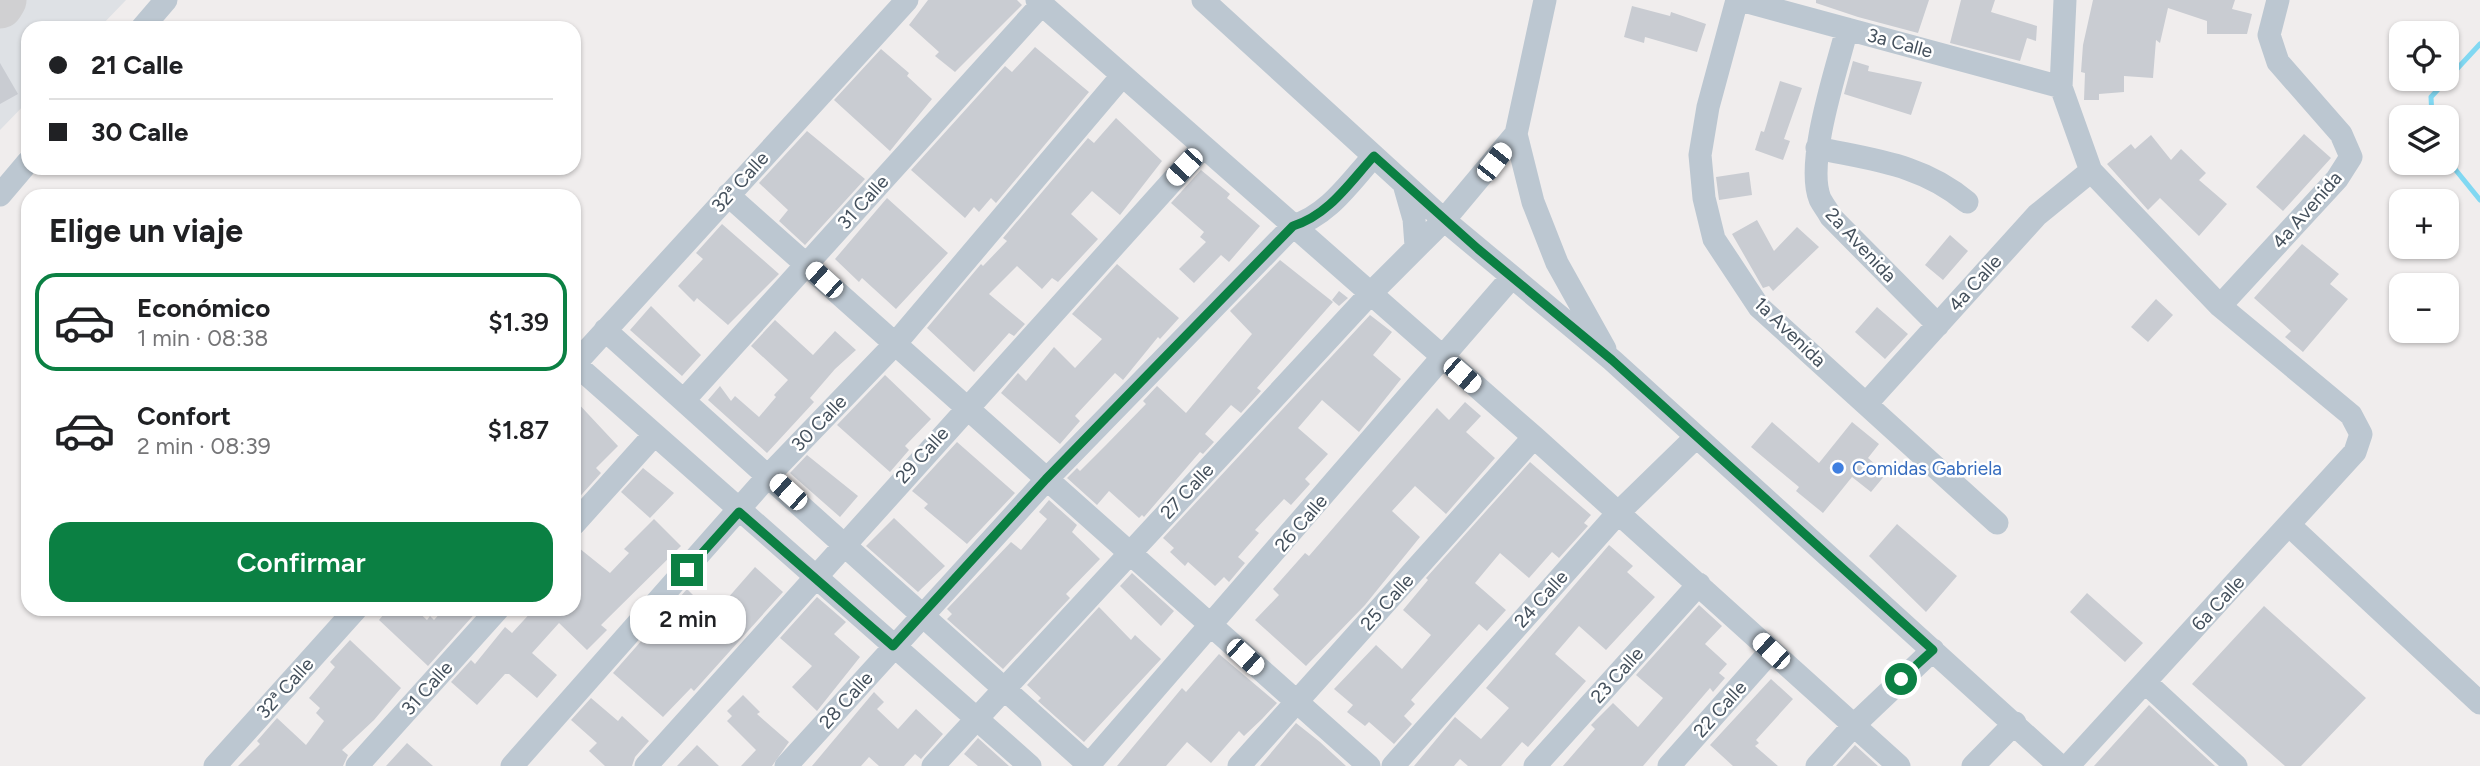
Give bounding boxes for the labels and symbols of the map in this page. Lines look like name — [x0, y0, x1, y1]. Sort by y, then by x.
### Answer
street label: 3a Calle — [1865, 23, 1935, 63]
car — [1473, 139, 1516, 185]
car — [1162, 144, 1207, 190]
street label: 32ª Calle — [707, 147, 773, 217]
street label: 4a Avenida — [2267, 167, 2347, 253]
street label: 31 Calle — [833, 170, 893, 234]
street label: 2a Avenida — [1821, 203, 1901, 287]
street label: 4a Calle — [1944, 250, 2006, 316]
car — [802, 258, 847, 302]
street label: 1a Avenida — [1749, 292, 1831, 372]
car — [1440, 353, 1485, 397]
street label: 30 Calle — [787, 390, 851, 456]
street label: 29 Calle — [891, 422, 953, 488]
place label: Comidas Gabriela — [1852, 457, 2002, 480]
street label: 27 Calle — [1156, 458, 1218, 524]
marker: Comidas Gabriela — [1830, 460, 1846, 476]
car — [766, 470, 811, 514]
street label: 26 Calle — [1270, 490, 1332, 556]
route end — [671, 554, 703, 586]
street label: 24 Calle — [1509, 566, 1573, 632]
street label: 25 Calle — [1356, 569, 1418, 635]
street label: 6a Calle — [2187, 571, 2249, 635]
callout: 2 min — [629, 594, 745, 644]
car — [1749, 629, 1794, 673]
car — [1223, 635, 1268, 679]
street label: 23 Calle — [1586, 642, 1648, 708]
street label: 32ª Calle — [252, 653, 318, 723]
street label: 31 Calle — [397, 656, 457, 720]
route start — [1885, 663, 1917, 695]
street label: 28 Calle — [814, 667, 878, 733]
street label: 22 Calle — [1689, 676, 1751, 742]

